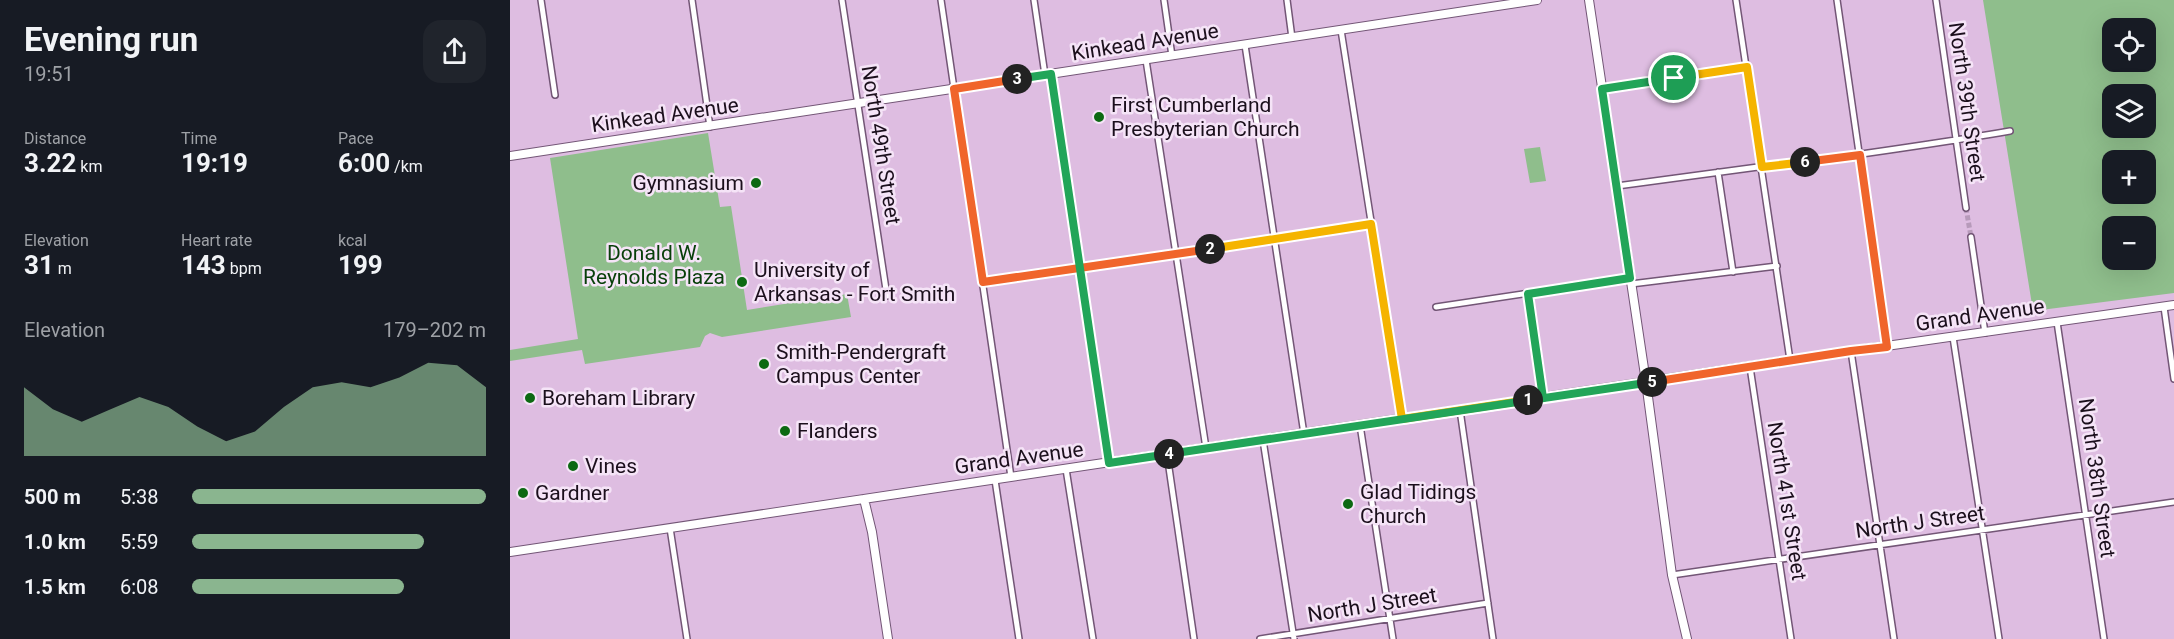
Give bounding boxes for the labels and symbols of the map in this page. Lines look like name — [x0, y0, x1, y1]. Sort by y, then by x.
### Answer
street label: Kinkead Avenue — [1070, 19, 1220, 65]
street label: North 39th Street — [1944, 21, 1990, 183]
pin — [1648, 52, 1699, 103]
street label: North 49th Street — [857, 64, 905, 226]
pin: 3 — [1002, 64, 1032, 94]
street label: Kinkead Avenue — [590, 93, 740, 137]
place label: First Cumberland Presbyterian Church — [1111, 93, 1300, 141]
marker: First Cumberland Presbyterian Church — [1092, 110, 1106, 124]
pin: 6 — [1790, 147, 1820, 177]
place label: Gymnasium — [632, 171, 744, 195]
marker: Gymnasium — [749, 176, 763, 190]
pin: 2 — [1195, 234, 1225, 264]
park label: Donald W. Reynolds Plaza — [583, 241, 725, 289]
place label: University of Arkansas - Fort Smith — [754, 258, 955, 306]
marker: University of Arkansas - Fort Smith — [735, 275, 749, 289]
street label: Grand Avenue — [1914, 294, 2046, 336]
place label: Smith-Pendergraft Campus Center — [776, 340, 946, 388]
marker: Smith-Pendergraft Campus Center — [757, 357, 771, 371]
pin: 5 — [1637, 367, 1667, 397]
pin: 1 — [1513, 385, 1543, 415]
place label: Boreham Library — [542, 386, 695, 410]
marker: Boreham Library — [523, 391, 537, 405]
street label: North 38th Street — [2074, 397, 2120, 559]
place label: Flanders — [797, 419, 878, 443]
street label: North 41st Street — [1763, 420, 1811, 582]
marker: Flanders — [778, 424, 792, 438]
street label: Grand Avenue — [953, 437, 1085, 479]
pin: 4 — [1154, 439, 1184, 469]
place label: Vines — [585, 454, 637, 478]
marker: Vines — [566, 459, 580, 473]
place label: Glad Tidings Church — [1360, 480, 1476, 528]
place label: Gardner — [535, 481, 609, 505]
marker: Gardner — [516, 486, 530, 500]
marker: Glad Tidings Church — [1341, 497, 1355, 511]
street label: North J Street — [1854, 501, 1986, 543]
street label: North J Street — [1306, 583, 1438, 627]

